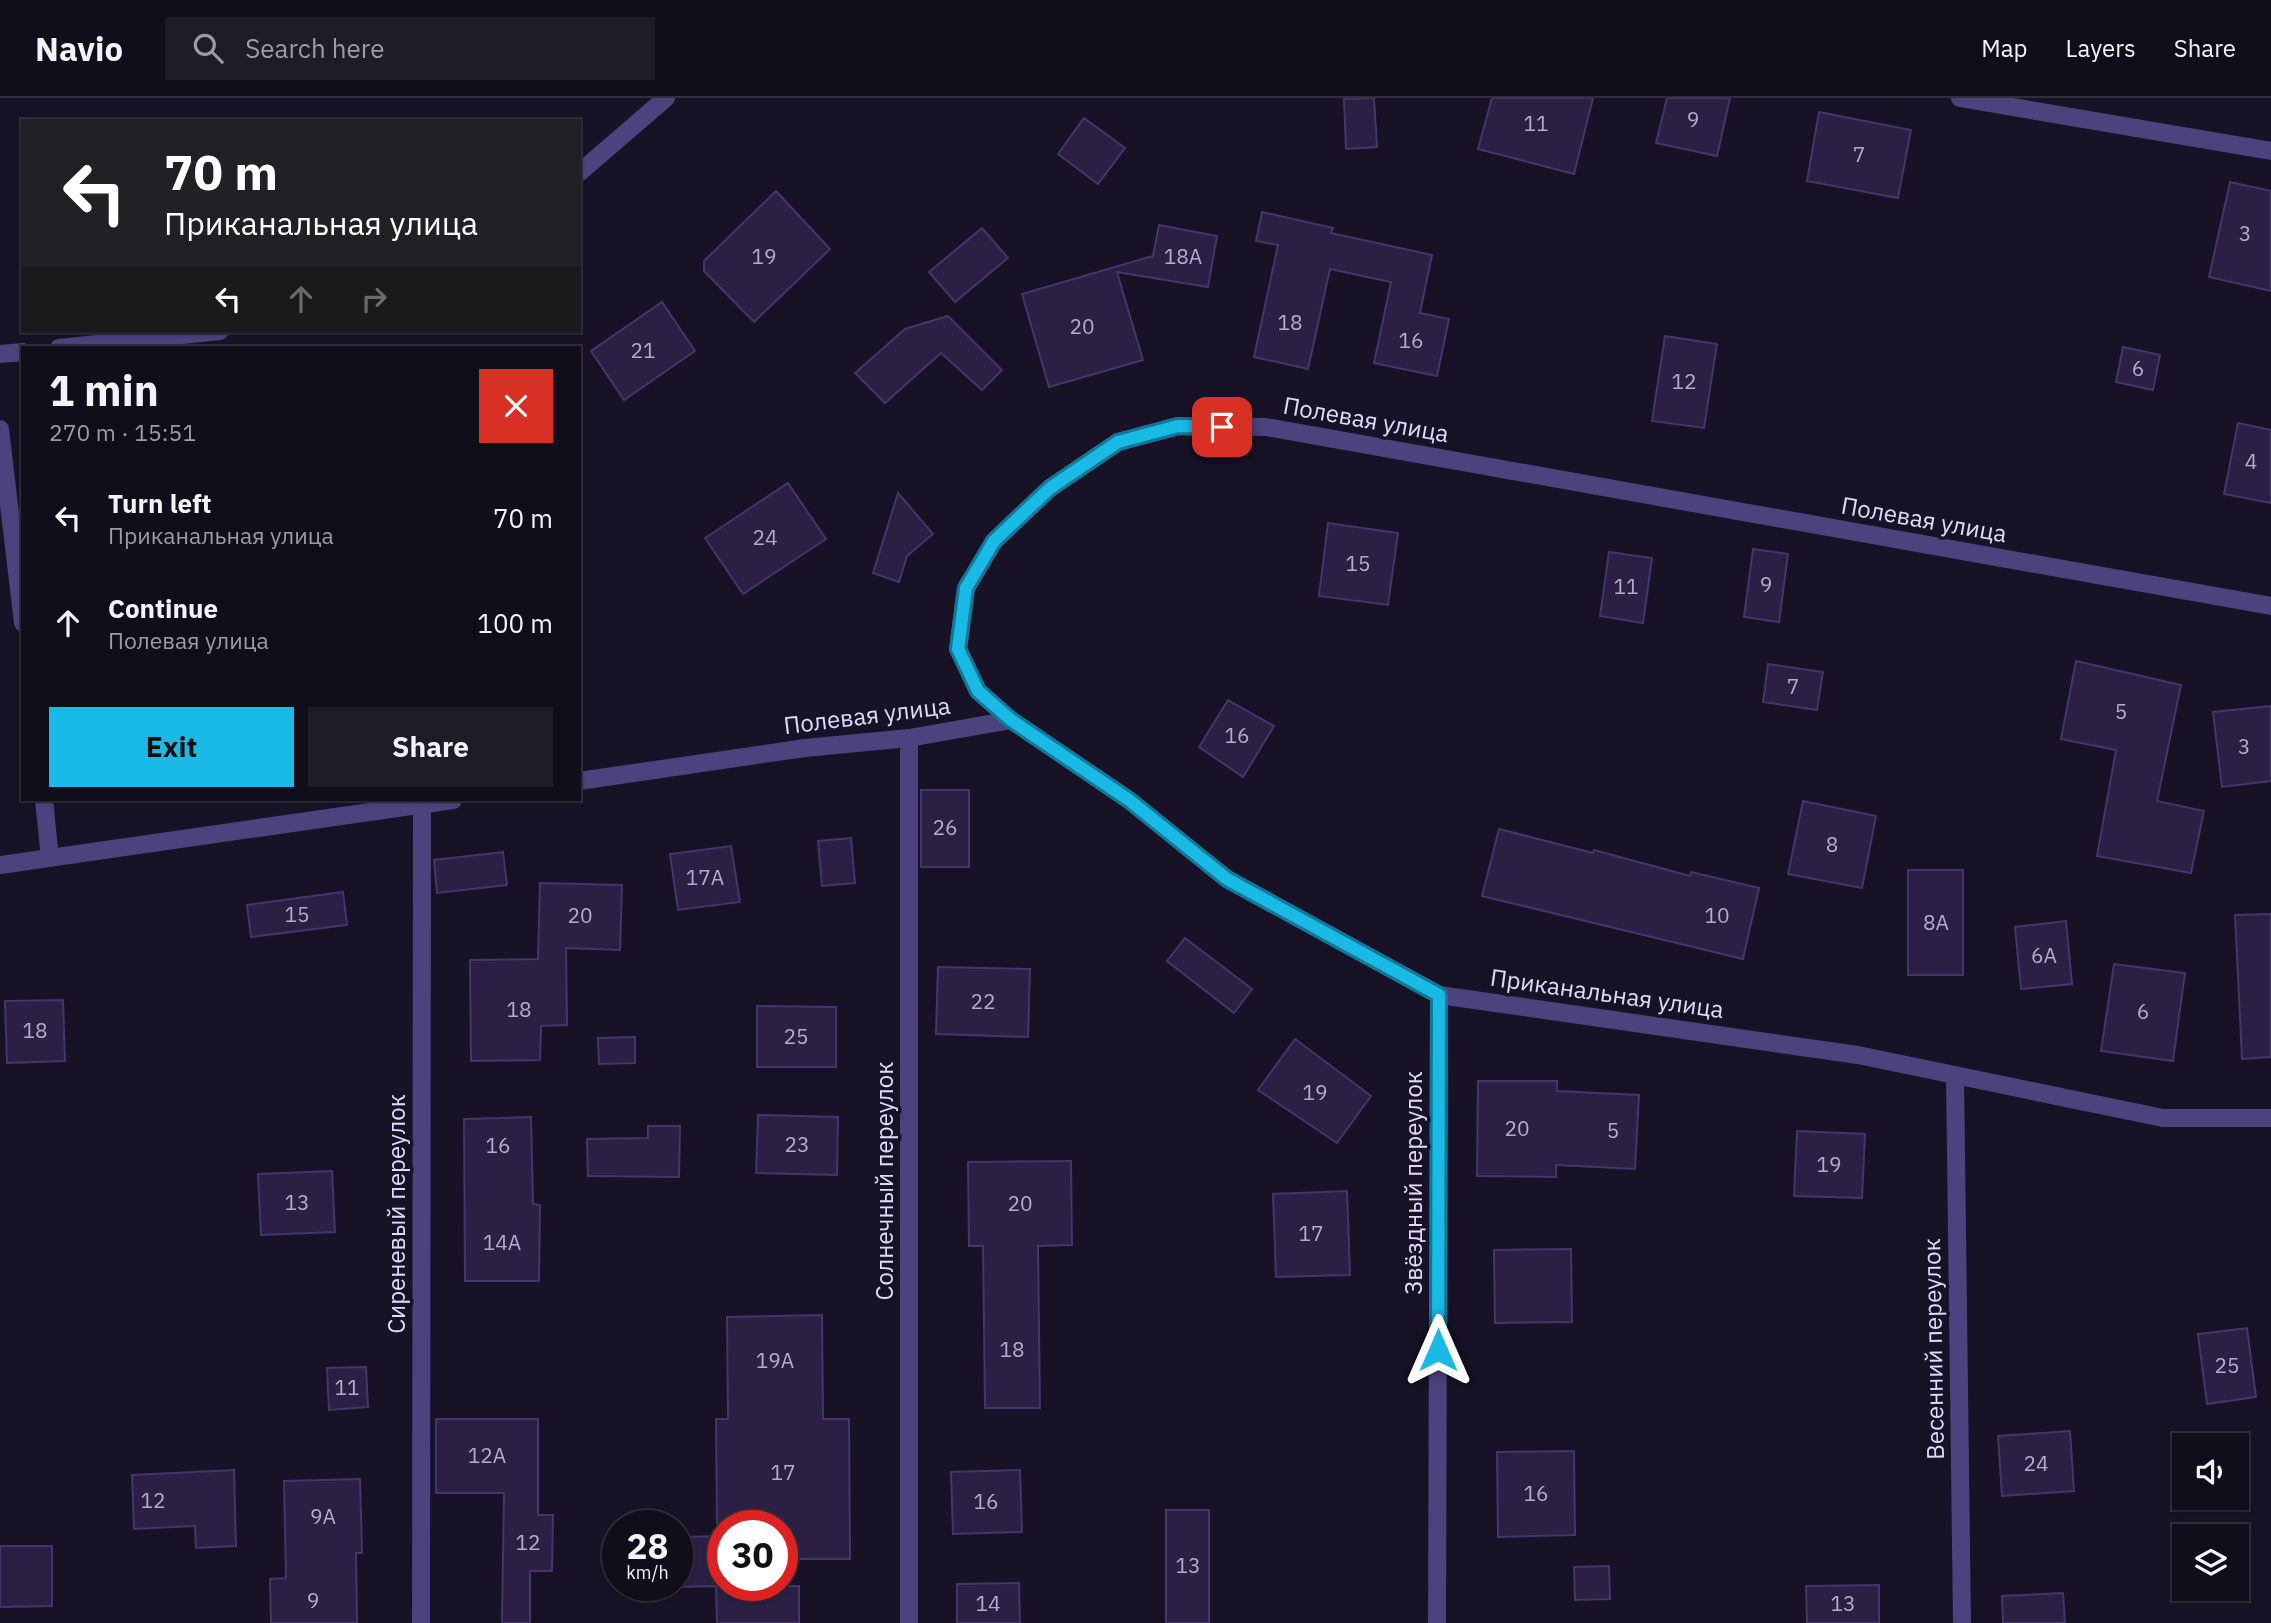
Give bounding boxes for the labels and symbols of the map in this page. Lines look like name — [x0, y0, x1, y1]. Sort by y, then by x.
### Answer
house number: 9 — [1687, 105, 1699, 133]
house number: 11 — [1523, 109, 1549, 137]
house number: 7 — [1853, 140, 1865, 168]
house number: 3 — [2239, 219, 2251, 247]
house number: 19 — [751, 242, 777, 270]
house number: 18А — [1164, 242, 1202, 270]
house number: 18 — [1277, 308, 1303, 336]
house number: 20 — [1069, 312, 1095, 340]
house number: 16 — [1398, 326, 1424, 354]
house number: 21 — [630, 336, 656, 364]
house number: 6 — [2132, 354, 2144, 382]
house number: 12 — [1671, 367, 1697, 395]
street label: Полевая улица — [1281, 389, 1452, 449]
pin — [1192, 397, 1252, 457]
house number: 4 — [2245, 447, 2257, 475]
street label: Полевая улица — [1839, 489, 2010, 549]
house number: 24 — [752, 523, 778, 551]
house number: 15 — [1345, 549, 1371, 577]
house number: 9 — [1760, 570, 1772, 598]
house number: 11 — [1613, 572, 1639, 600]
house number: 7 — [1787, 672, 1799, 700]
street label: Полевая улица — [782, 689, 952, 741]
house number: 5 — [2115, 697, 2127, 725]
house number: 16 — [1224, 721, 1250, 749]
house number: 3 — [2238, 732, 2250, 760]
house number: 26 — [932, 813, 958, 841]
house number: 8 — [1826, 830, 1838, 858]
house number: 17А — [686, 863, 724, 891]
house number: 15 — [284, 900, 310, 928]
house number: 20 — [567, 901, 593, 929]
house number: 10 — [1704, 901, 1730, 929]
house number: 8А — [1923, 908, 1949, 936]
house number: 6А — [2031, 941, 2057, 969]
street label: Приканальная улица — [1488, 961, 1726, 1025]
house number: 22 — [970, 987, 996, 1015]
house number: 18 — [506, 995, 532, 1023]
house number: 6 — [2137, 997, 2149, 1025]
house number: 18 — [22, 1016, 48, 1044]
house number: 25 — [783, 1022, 809, 1050]
street label: Солнечный переулок — [868, 1062, 900, 1300]
street label: Звёздный переулок — [1397, 1071, 1429, 1295]
house number: 19 — [1302, 1078, 1328, 1106]
street label: Сиреневый переулок — [380, 1094, 412, 1334]
house number: 20 — [1504, 1114, 1530, 1142]
house number: 5 — [1607, 1116, 1619, 1144]
house number: 23 — [784, 1130, 810, 1158]
house number: 16 — [485, 1131, 511, 1159]
house number: 19 — [1816, 1150, 1842, 1178]
house number: 13 — [284, 1188, 310, 1216]
house number: 20 — [1007, 1189, 1033, 1217]
house number: 17 — [1298, 1219, 1324, 1247]
house number: 14А — [483, 1228, 521, 1256]
street label: Весенний переулок — [1915, 1238, 1951, 1460]
position arrow — [1401, 1313, 1475, 1387]
house number: 18 — [999, 1335, 1025, 1363]
house number: 19А — [756, 1346, 794, 1374]
house number: 25 — [2214, 1351, 2240, 1379]
house number: 11 — [334, 1373, 360, 1401]
house number: 12А — [468, 1441, 506, 1469]
house number: 24 — [2023, 1449, 2049, 1477]
house number: 17 — [770, 1458, 796, 1486]
house number: 16 — [1523, 1479, 1549, 1507]
house number: 12 — [140, 1486, 166, 1514]
house number: 16 — [973, 1487, 999, 1515]
house number: 9А — [310, 1502, 336, 1530]
speed limit sign: 30 — [707, 1510, 798, 1601]
house number: 12 — [515, 1528, 541, 1556]
house number: 13 — [1175, 1551, 1201, 1579]
house number: 9 — [307, 1586, 319, 1614]
house number: 14 — [975, 1589, 1001, 1617]
house number: 13 — [1830, 1589, 1856, 1617]

